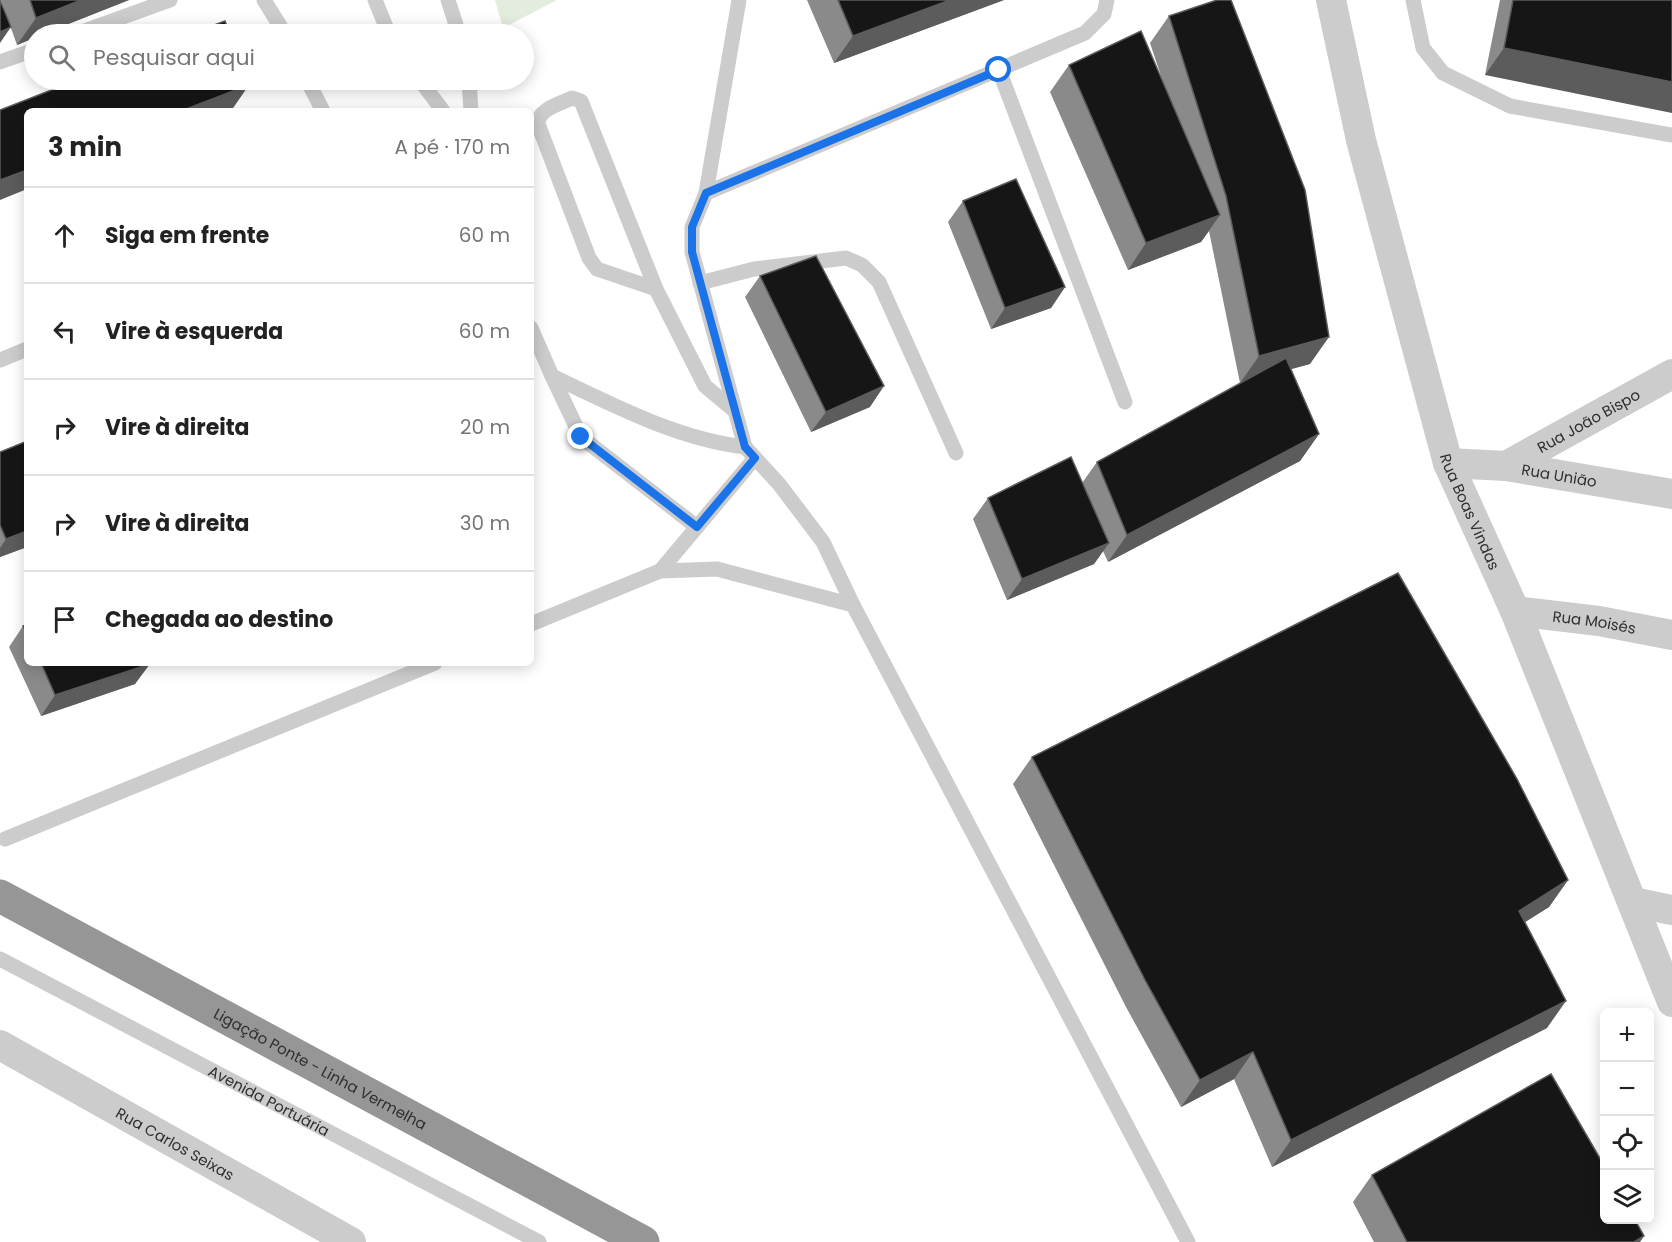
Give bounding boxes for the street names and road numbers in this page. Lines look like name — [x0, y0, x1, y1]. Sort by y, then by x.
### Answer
street label: Rua João Bispo — [1533, 383, 1643, 457]
street label: Rua Boas Vindas — [1435, 451, 1505, 573]
street label: Rua União — [1520, 458, 1598, 492]
street label: Rua Moisés — [1551, 605, 1638, 638]
street label: Ligação Ponte - Linha Vermelha — [210, 1003, 431, 1134]
street label: Avenida Portuária — [205, 1060, 333, 1141]
street label: Rua Carlos Seixas — [112, 1102, 238, 1185]

